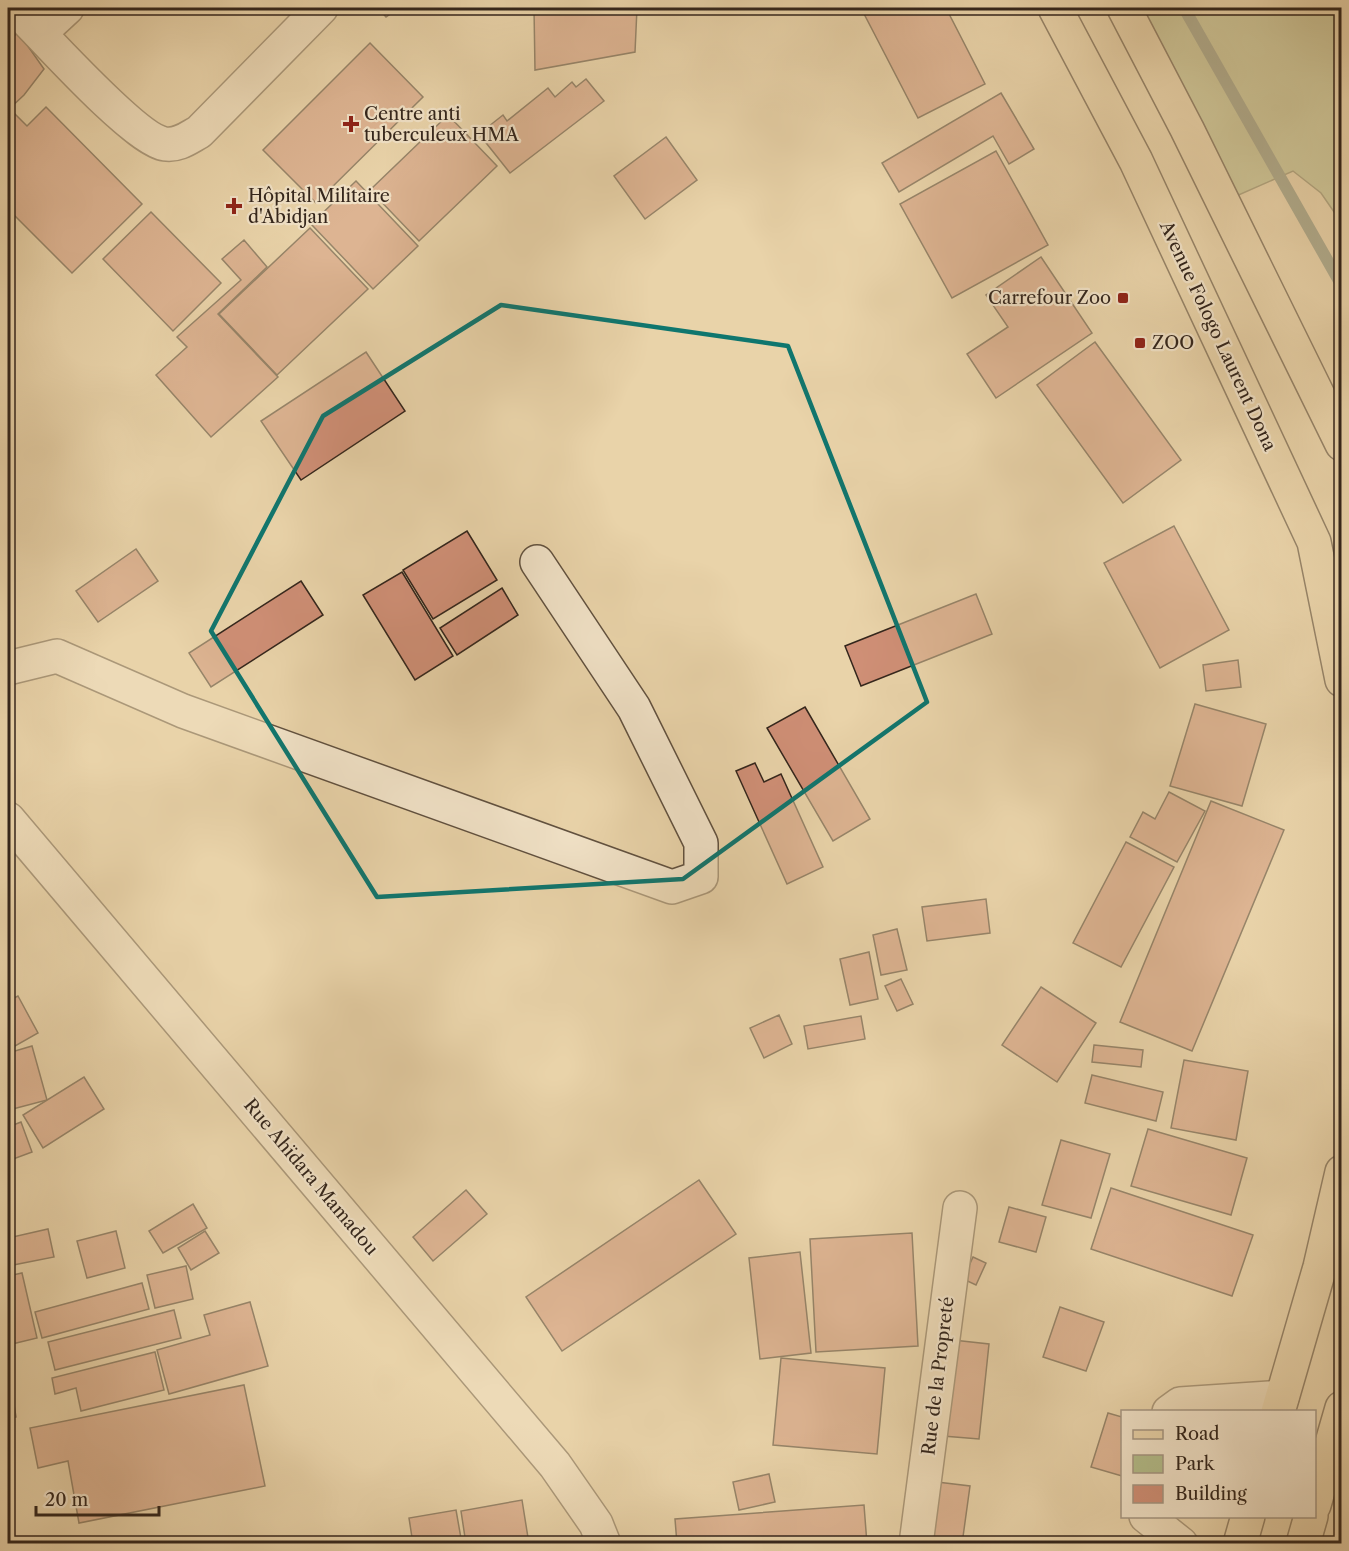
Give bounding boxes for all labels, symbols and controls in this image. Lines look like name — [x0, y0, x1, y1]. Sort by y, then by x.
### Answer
place label: Centre anti tuberculeux HMA — [364, 103, 519, 146]
marker: Centre anti tuberculeux HMA — [342, 115, 360, 133]
place label: Hôpital Militaire d'Abidjan — [248, 185, 390, 228]
marker: Hôpital Militaire d'Abidjan — [225, 197, 243, 215]
street label: Avenue Fologo Laurent Dona — [1155, 217, 1281, 455]
place label: Carrefour Zoo — [988, 287, 1111, 309]
marker: Carrefour Zoo — [1116, 291, 1130, 305]
place label: ZOO — [1152, 332, 1194, 354]
marker: ZOO — [1133, 336, 1147, 350]
street label: Rue Ahïdara Mamadou — [239, 1094, 383, 1260]
street label: Rue de la Propreté — [917, 1295, 959, 1457]
legend — [1121, 1410, 1316, 1518]
text: Road — [1175, 1423, 1220, 1445]
text: Park — [1175, 1453, 1216, 1475]
scale bar — [36, 1479, 159, 1517]
text: Building — [1175, 1483, 1247, 1505]
text: 20 m — [45, 1489, 89, 1511]

